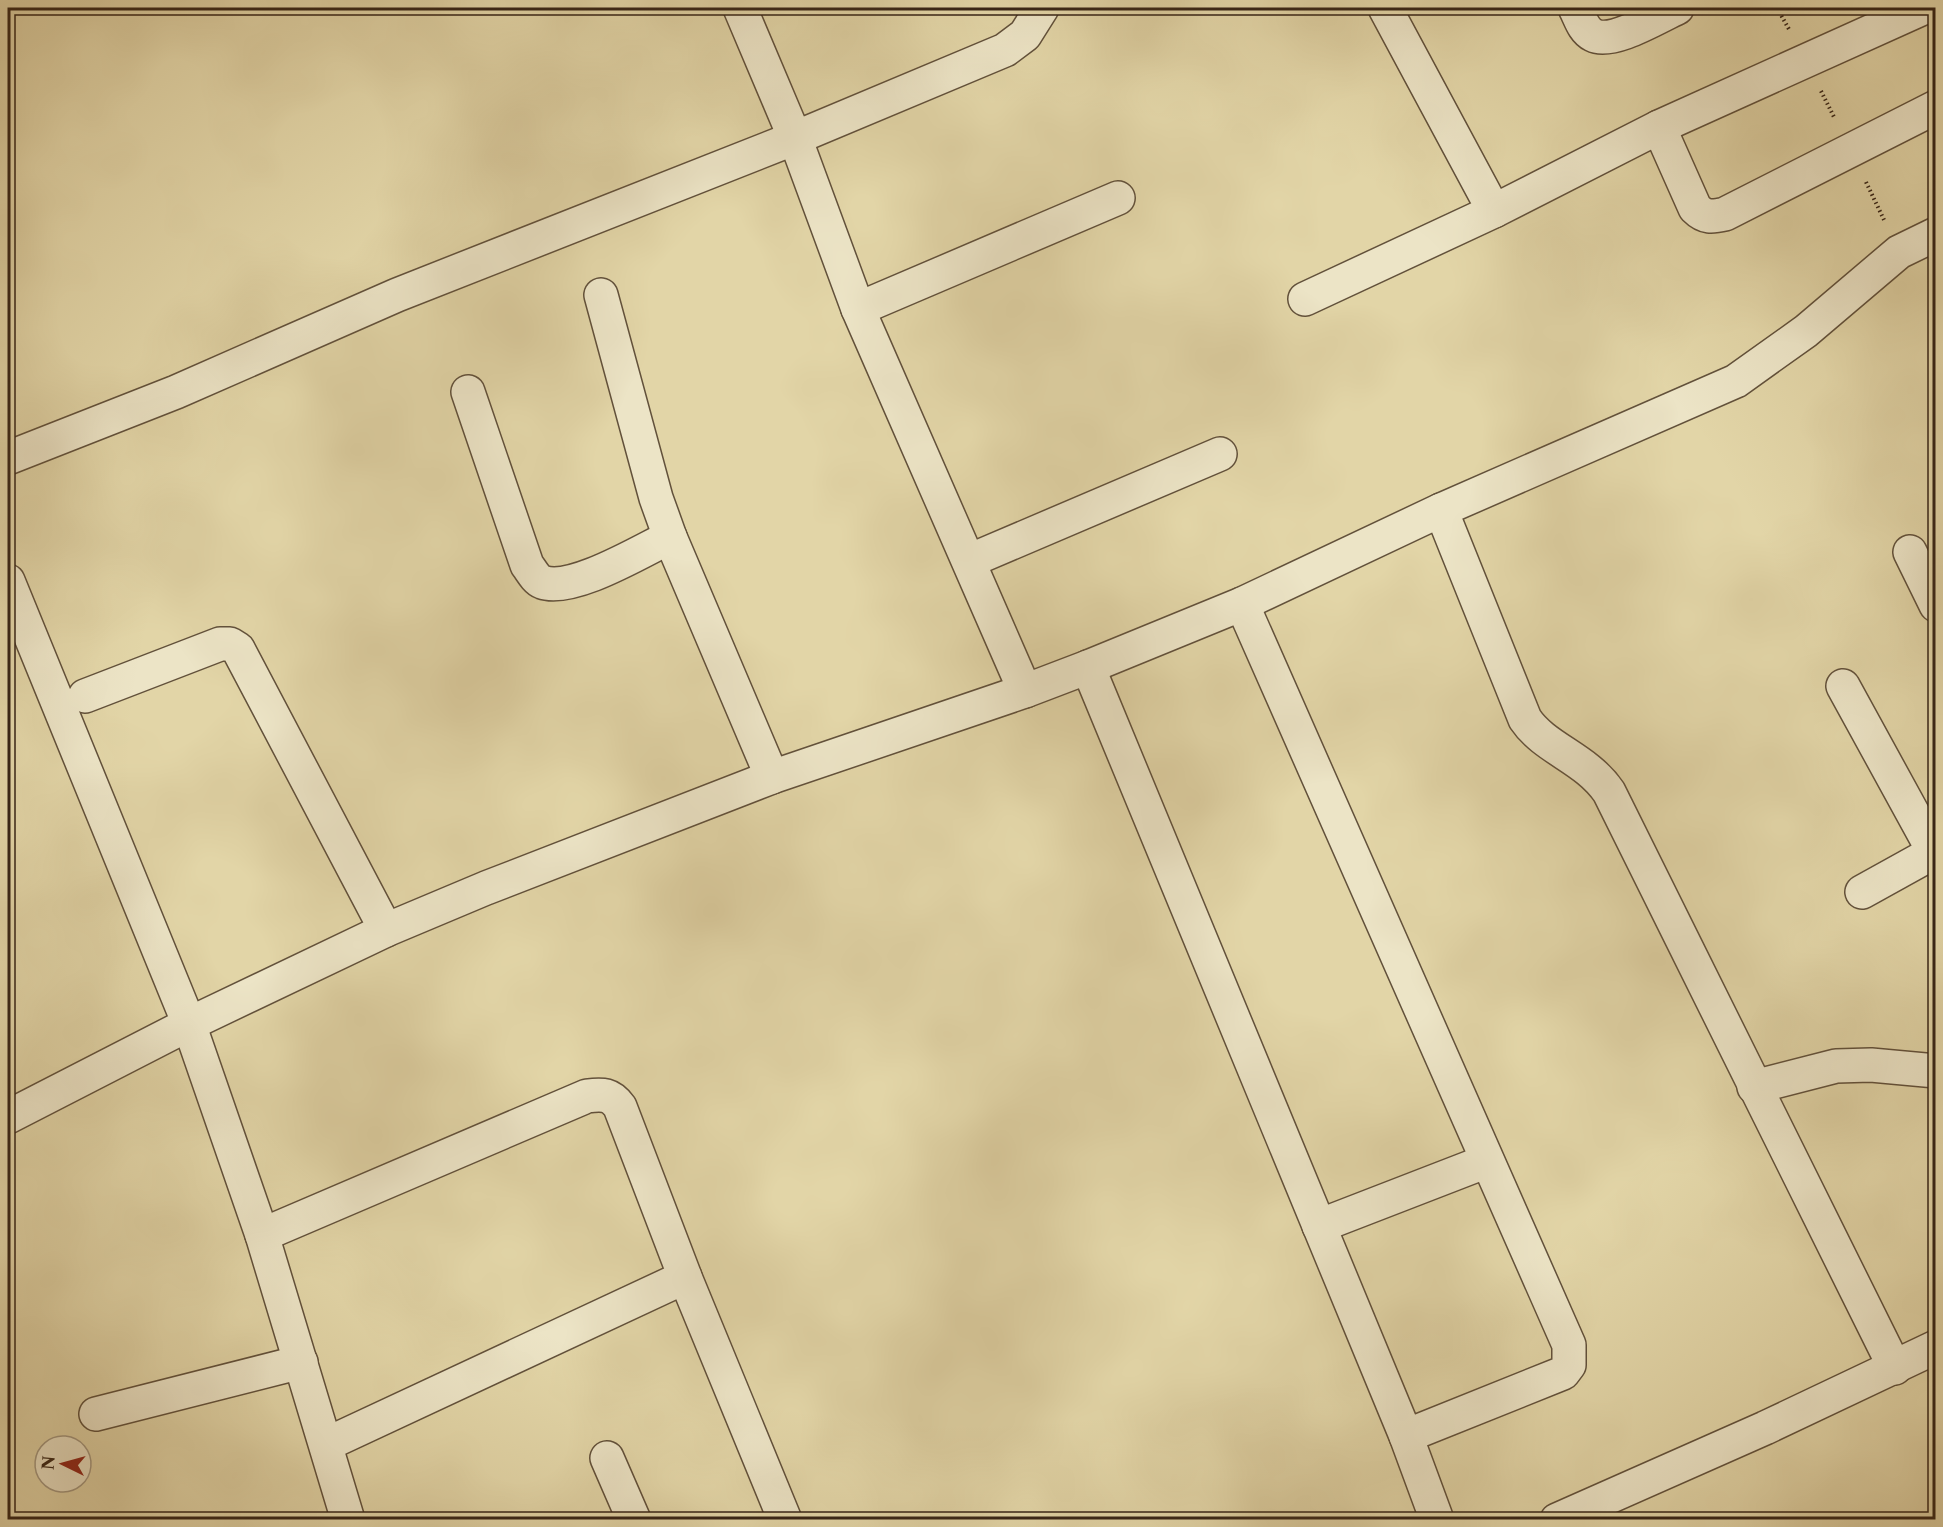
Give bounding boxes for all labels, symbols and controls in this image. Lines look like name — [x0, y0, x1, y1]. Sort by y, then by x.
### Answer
north arrow — [33, 1434, 93, 1494]
text: N — [37, 1455, 59, 1470]

